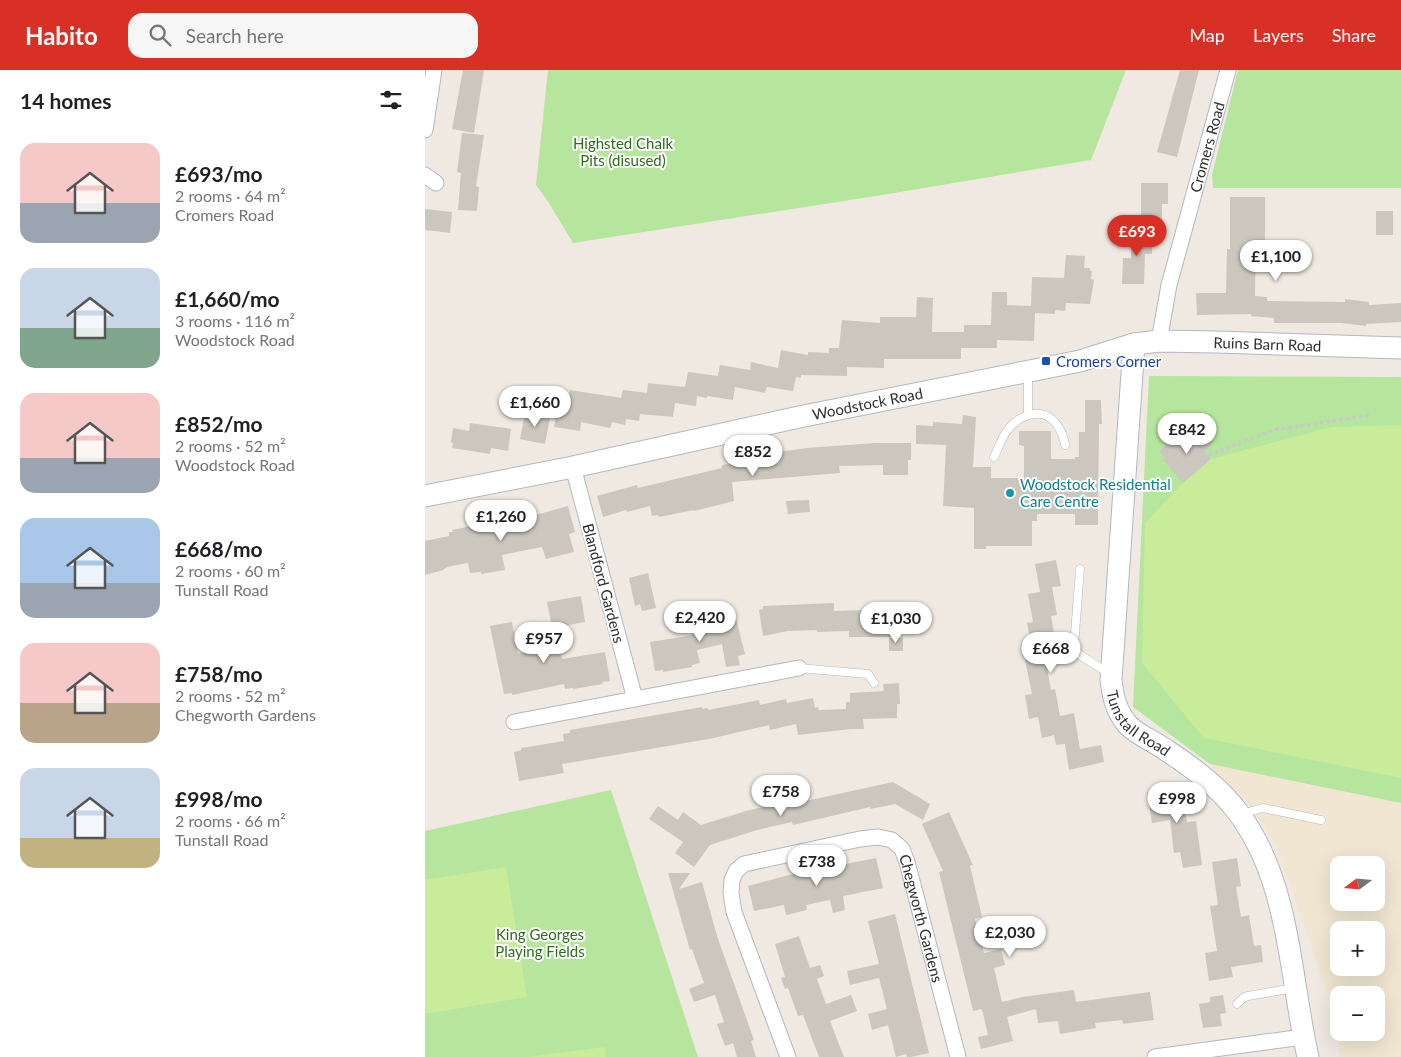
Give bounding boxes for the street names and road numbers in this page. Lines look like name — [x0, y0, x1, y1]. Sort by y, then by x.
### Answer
street label: Cromers Road — [1186, 100, 1228, 194]
street label: Ruins Barn Road — [1213, 333, 1322, 354]
street label: Woodstock Road — [810, 384, 924, 423]
street label: Blandford Gardens — [579, 521, 629, 645]
street label: Tunstall Road — [1104, 688, 1174, 759]
street label: Chegworth Gardens — [896, 851, 947, 984]

